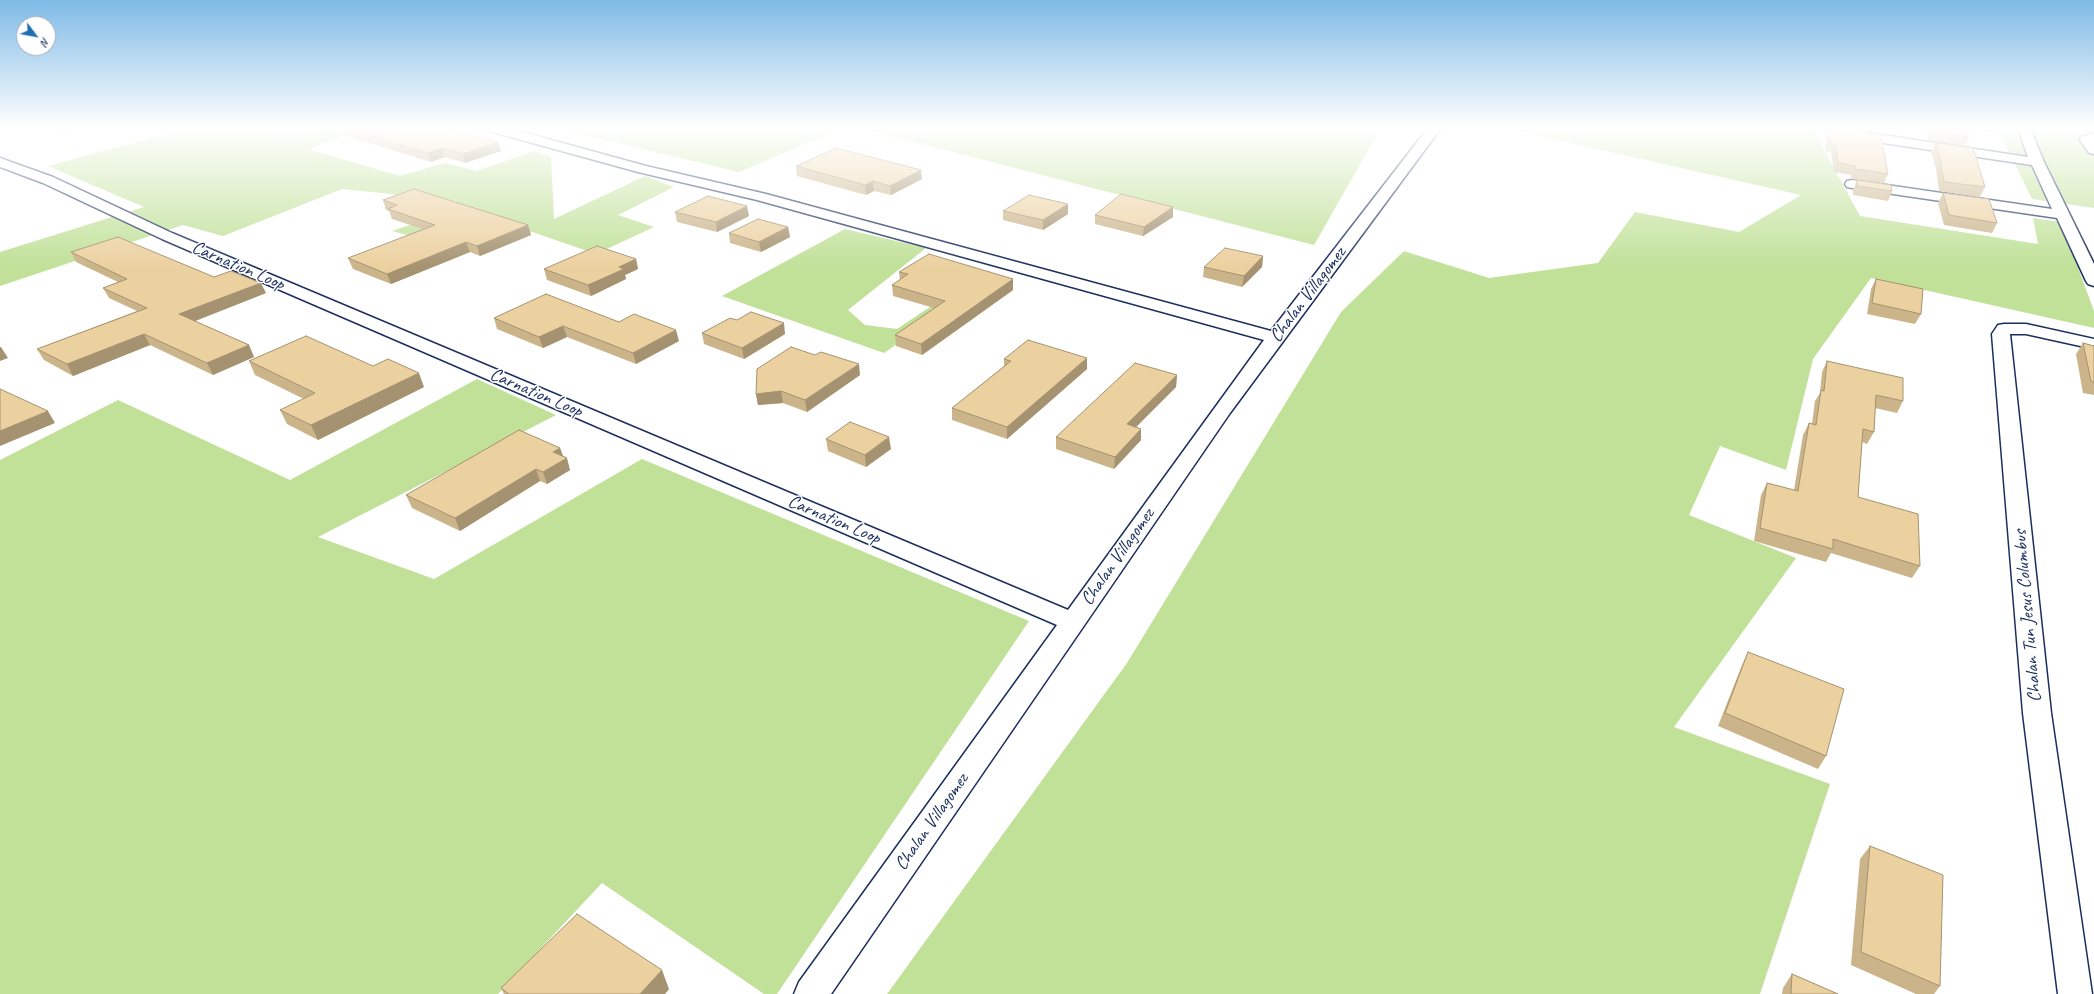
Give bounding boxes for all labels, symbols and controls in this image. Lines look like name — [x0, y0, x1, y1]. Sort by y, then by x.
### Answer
north arrow — [16, 16, 56, 56]
text: N — [38, 35, 53, 48]
street label: Carnation Loop — [188, 236, 288, 296]
street label: Chalan Villagomez — [1265, 243, 1351, 347]
street label: Carnation Loop — [486, 363, 586, 423]
street label: Carnation Loop — [784, 490, 884, 550]
street label: Chalan Villagomez — [1076, 504, 1160, 610]
street label: Chalan Tun Jesus Columbus — [2009, 529, 2047, 703]
street label: Chalan Villagomez — [890, 769, 974, 875]

